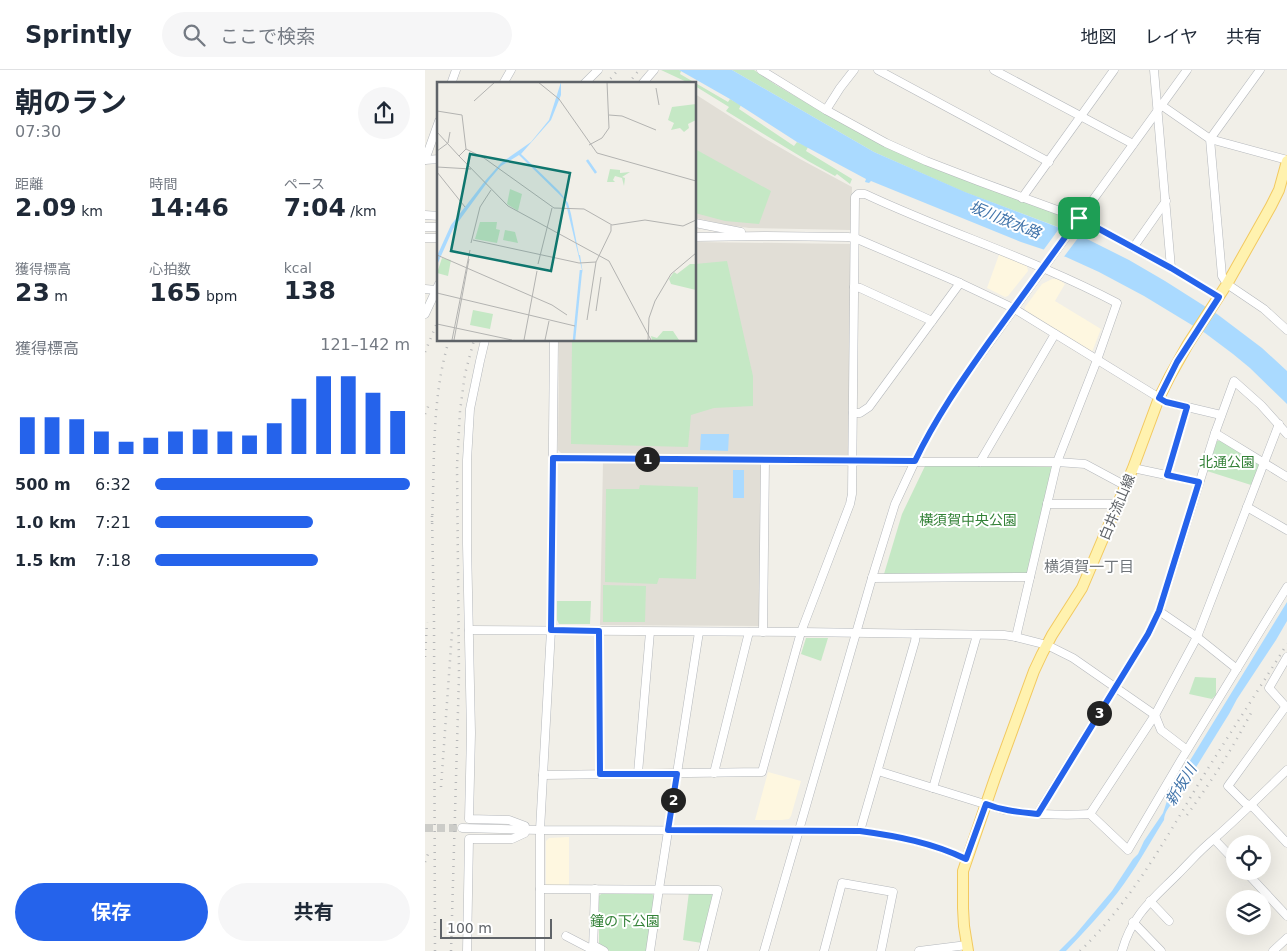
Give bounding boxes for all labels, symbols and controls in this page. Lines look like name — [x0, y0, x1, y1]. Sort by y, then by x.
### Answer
search box — [162, 12, 512, 57]
text: Sprintly — [25, 21, 132, 49]
icon: search — [180, 21, 208, 49]
text: ここで検索 — [220, 25, 315, 47]
text: 地図 — [1081, 26, 1117, 47]
text: レイヤ — [1145, 26, 1198, 47]
text: 共有 — [1226, 26, 1262, 47]
inset map — [437, 82, 696, 341]
text: 朝のラン — [15, 86, 127, 119]
button: share — [358, 87, 410, 139]
text: 07:30 — [15, 122, 61, 141]
text: 距離 — [15, 176, 43, 192]
text: 時間 — [149, 176, 177, 192]
text: ペース — [284, 176, 325, 192]
text: 2.09 — [15, 193, 77, 222]
text: 14:46 — [149, 193, 229, 222]
text: 7:04 — [284, 193, 346, 222]
pin — [1058, 197, 1100, 239]
water label: 坂川放水路 — [967, 198, 1045, 243]
text: km — [77, 203, 103, 219]
text: /km — [346, 203, 377, 219]
icon: arrive — [1065, 204, 1093, 232]
text: kcal — [284, 260, 312, 276]
text: 獲得標高 — [15, 261, 71, 277]
text: 心拍数 — [149, 261, 191, 277]
text: 138 — [284, 276, 336, 305]
text: 23 — [15, 278, 50, 307]
text: 165 — [149, 278, 202, 307]
text: m — [50, 288, 68, 304]
text: bpm — [202, 288, 237, 304]
text: 121–142 m — [320, 335, 410, 354]
text: 獲得標高 — [15, 339, 79, 358]
pin: 1 — [635, 446, 659, 472]
text: 1 — [643, 451, 652, 467]
park label: 北通公園 — [1199, 454, 1255, 470]
street label: 白井流山線 — [1096, 472, 1138, 542]
text: 500 m — [15, 475, 71, 494]
text: 6:32 — [95, 475, 131, 494]
park label: 横須賀中央公園 — [919, 512, 1017, 528]
text: 1.0 km — [15, 513, 76, 532]
text: 7:21 — [95, 513, 131, 532]
text: 1.5 km — [15, 551, 76, 570]
text: 7:18 — [95, 551, 131, 570]
district label: 横須賀一丁目 — [1044, 558, 1134, 576]
pin: 3 — [1087, 700, 1111, 726]
text: 3 — [1095, 705, 1104, 721]
water label: 新坂川 — [1162, 759, 1201, 809]
pin: 2 — [661, 788, 685, 812]
text: 2 — [669, 792, 678, 808]
map controls — [1226, 835, 1271, 935]
button: locate — [1226, 835, 1271, 880]
button: 保存 — [15, 883, 208, 941]
button: 共有 — [218, 883, 410, 941]
button: layers — [1226, 890, 1271, 935]
park label: 鐘の下公園 — [590, 913, 660, 929]
scale bar — [440, 916, 553, 939]
text: 100 m — [447, 920, 492, 936]

